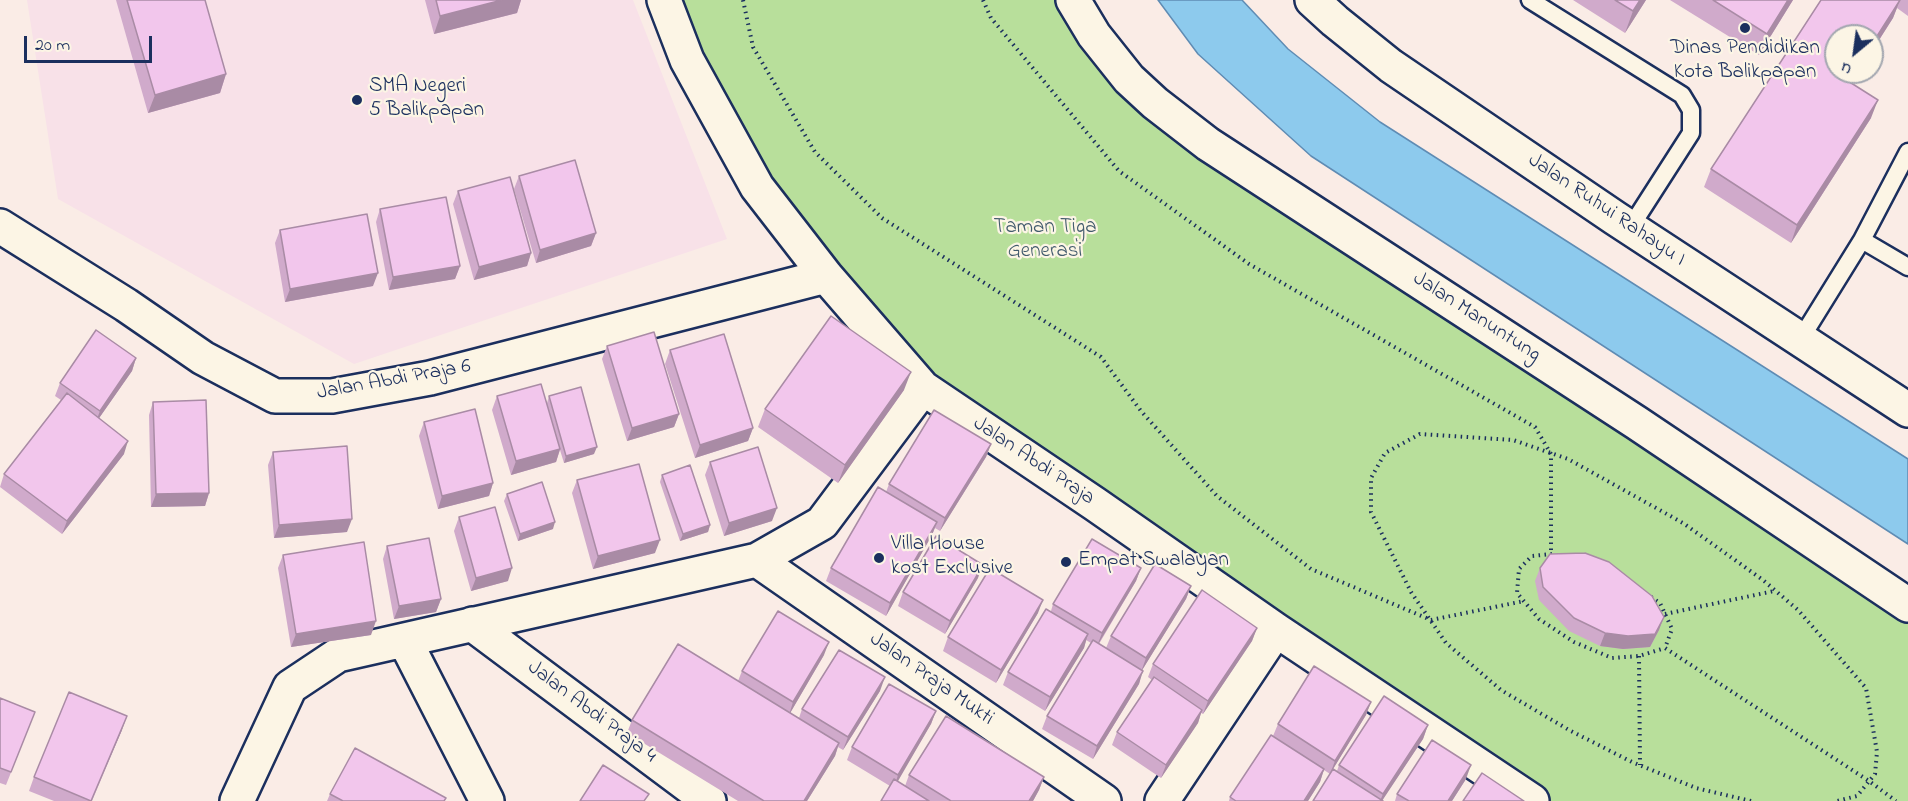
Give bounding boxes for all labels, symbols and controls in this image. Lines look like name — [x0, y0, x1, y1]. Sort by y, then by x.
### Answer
marker: Dinas Pendidikan Kota Balikpapan — [1738, 21, 1752, 35]
scale bar — [27, 24, 154, 62]
north arrow — [1824, 24, 1884, 84]
text: 20 m — [35, 33, 70, 59]
place label: Dinas Pendidikan Kota Balikpapan — [1670, 37, 1820, 87]
text: U — [1836, 55, 1856, 81]
place label: SMA Negeri 5 Balikpapan — [369, 75, 484, 125]
marker: SMA Negeri 5 Balikpapan — [350, 93, 364, 107]
street label: Jalan Ruhui Rahayu I — [1522, 149, 1690, 273]
park label: Taman Tiga Generasi — [993, 216, 1097, 266]
street label: Jalan Manuntung — [1407, 267, 1545, 369]
street label: Jalan Abdi Praja 6 — [315, 355, 473, 407]
street label: Jalan Abdi Praja — [967, 412, 1099, 512]
place label: Villa House kost Exclusive — [891, 533, 1013, 583]
place label: Empat Swalayan — [1078, 549, 1229, 575]
marker: Villa House kost Exclusive — [872, 551, 886, 565]
marker: Empat Swalayan — [1059, 555, 1073, 569]
street label: Jalan Praja Mukti — [864, 628, 998, 732]
street label: Jalan Abdi Praja 4 — [521, 656, 661, 770]

